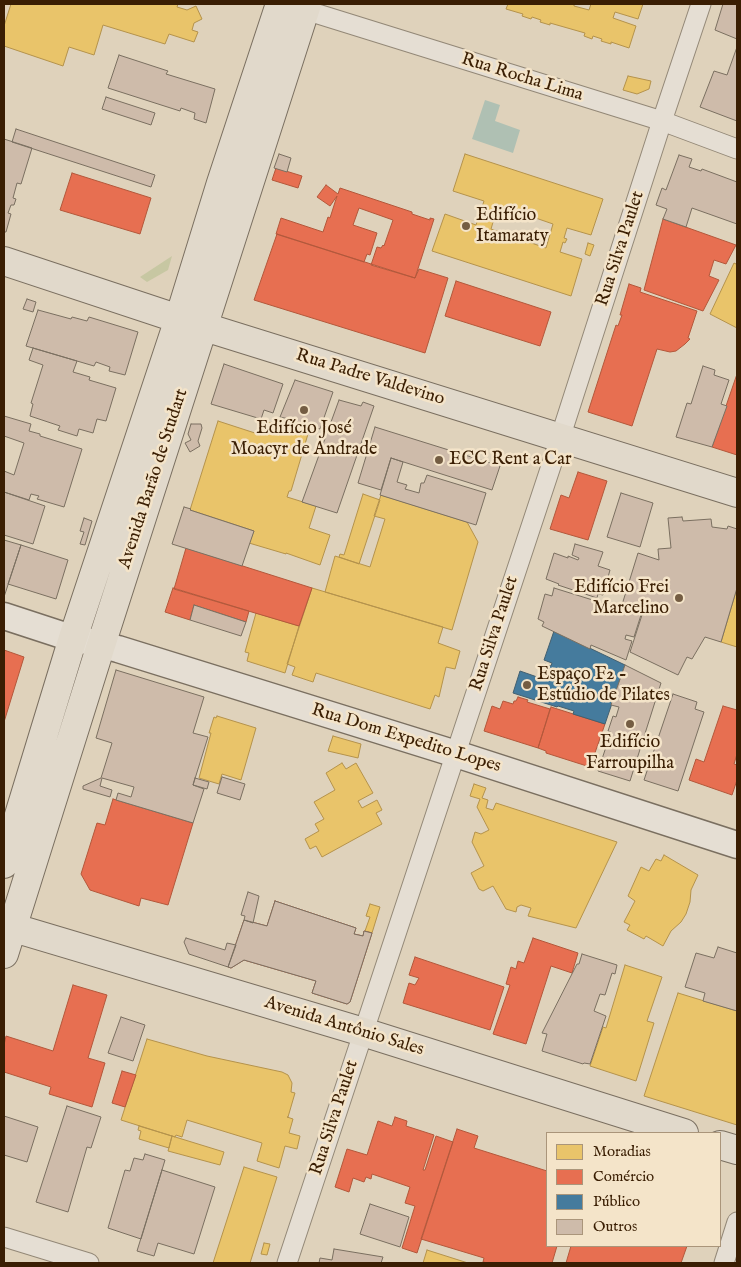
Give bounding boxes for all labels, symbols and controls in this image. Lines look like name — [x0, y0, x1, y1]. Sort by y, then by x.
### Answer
street label: Rua Rocha Lima — [458, 49, 586, 107]
street label: Rua Silva Paulet — [592, 189, 650, 309]
place label: Edifício Itamaraty — [476, 205, 549, 248]
marker: Edifício Itamaraty — [460, 220, 472, 232]
street label: Rua Padre Valdevino — [293, 345, 447, 411]
street label: Avenida Barão de Studart — [115, 386, 193, 572]
marker: Edifício José Moacyr de Andrade — [298, 404, 310, 416]
place label: Edifício José Moacyr de Andrade — [231, 418, 377, 460]
place label: ECC Rent a Car — [449, 449, 572, 471]
marker: ECC Rent a Car — [433, 454, 445, 466]
street label: Rua Silva Paulet — [466, 574, 524, 694]
place label: Edifício Frei Marcelino — [574, 577, 669, 620]
marker: Edifício Frei Marcelino — [673, 592, 685, 604]
place label: Espaço F2 - Estúdio de Pilates — [537, 664, 670, 706]
marker: Espaço F2 - Estúdio de Pilates — [521, 679, 533, 691]
street label: Rua Dom Expedito Lopes — [309, 700, 503, 778]
marker: Edifício Farroupilha — [624, 718, 636, 730]
place label: Edifício Farroupilha — [586, 732, 674, 774]
street label: Avenida Antônio Sales — [262, 992, 426, 1062]
street label: Rua Silva Paulet — [306, 1058, 364, 1178]
legend — [546, 1132, 721, 1247]
text: Moradias — [593, 1142, 651, 1161]
text: Comércio — [593, 1167, 654, 1186]
text: Público — [593, 1192, 640, 1211]
text: Outros — [593, 1217, 637, 1236]

